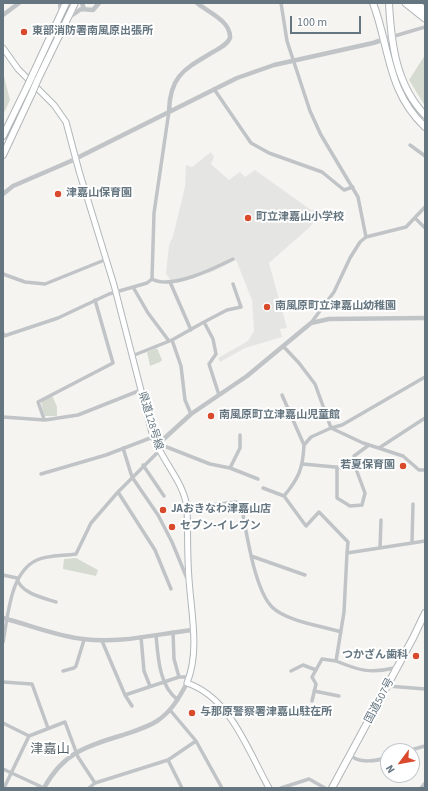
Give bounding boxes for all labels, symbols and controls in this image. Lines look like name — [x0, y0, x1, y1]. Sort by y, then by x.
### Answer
scale bar — [292, 8, 363, 34]
text: 100 m — [297, 14, 327, 31]
place label: 東部消防署南風原出張所 — [32, 25, 153, 39]
marker: 東部消防署南風原出張所 — [19, 27, 29, 37]
place label: 津嘉山保育園 — [66, 187, 132, 201]
marker: 津嘉山保育園 — [53, 189, 63, 199]
place label: 町立津嘉山小学校 — [256, 211, 344, 225]
marker: 町立津嘉山小学校 — [243, 213, 253, 223]
place label: 南風原町立津嘉山幼稚園 — [275, 300, 396, 314]
marker: 南風原町立津嘉山幼稚園 — [262, 302, 272, 312]
street label: 県道128号線 — [135, 390, 165, 452]
place label: 南風原町立津嘉山児童館 — [219, 409, 340, 423]
marker: 南風原町立津嘉山児童館 — [206, 411, 216, 421]
place label: 若夏保育園 — [340, 459, 395, 473]
marker: 若夏保育園 — [398, 461, 408, 471]
place label: JAおきなわ津嘉山店 — [171, 503, 271, 517]
marker: JAおきなわ津嘉山店 — [158, 505, 168, 515]
place label: セブン-イレブン — [180, 520, 261, 534]
marker: セブン-イレブン — [167, 522, 177, 532]
place label: つかざん歯科 — [342, 649, 408, 663]
marker: つかざん歯科 — [411, 651, 421, 661]
street label: 国道507号 — [363, 676, 397, 726]
place label: 与那原警察署津嘉山駐在所 — [200, 706, 332, 720]
marker: 与那原警察署津嘉山駐在所 — [187, 708, 197, 718]
district label: 津嘉山 — [31, 742, 69, 758]
north arrow — [380, 743, 420, 783]
text: N — [382, 762, 399, 776]

